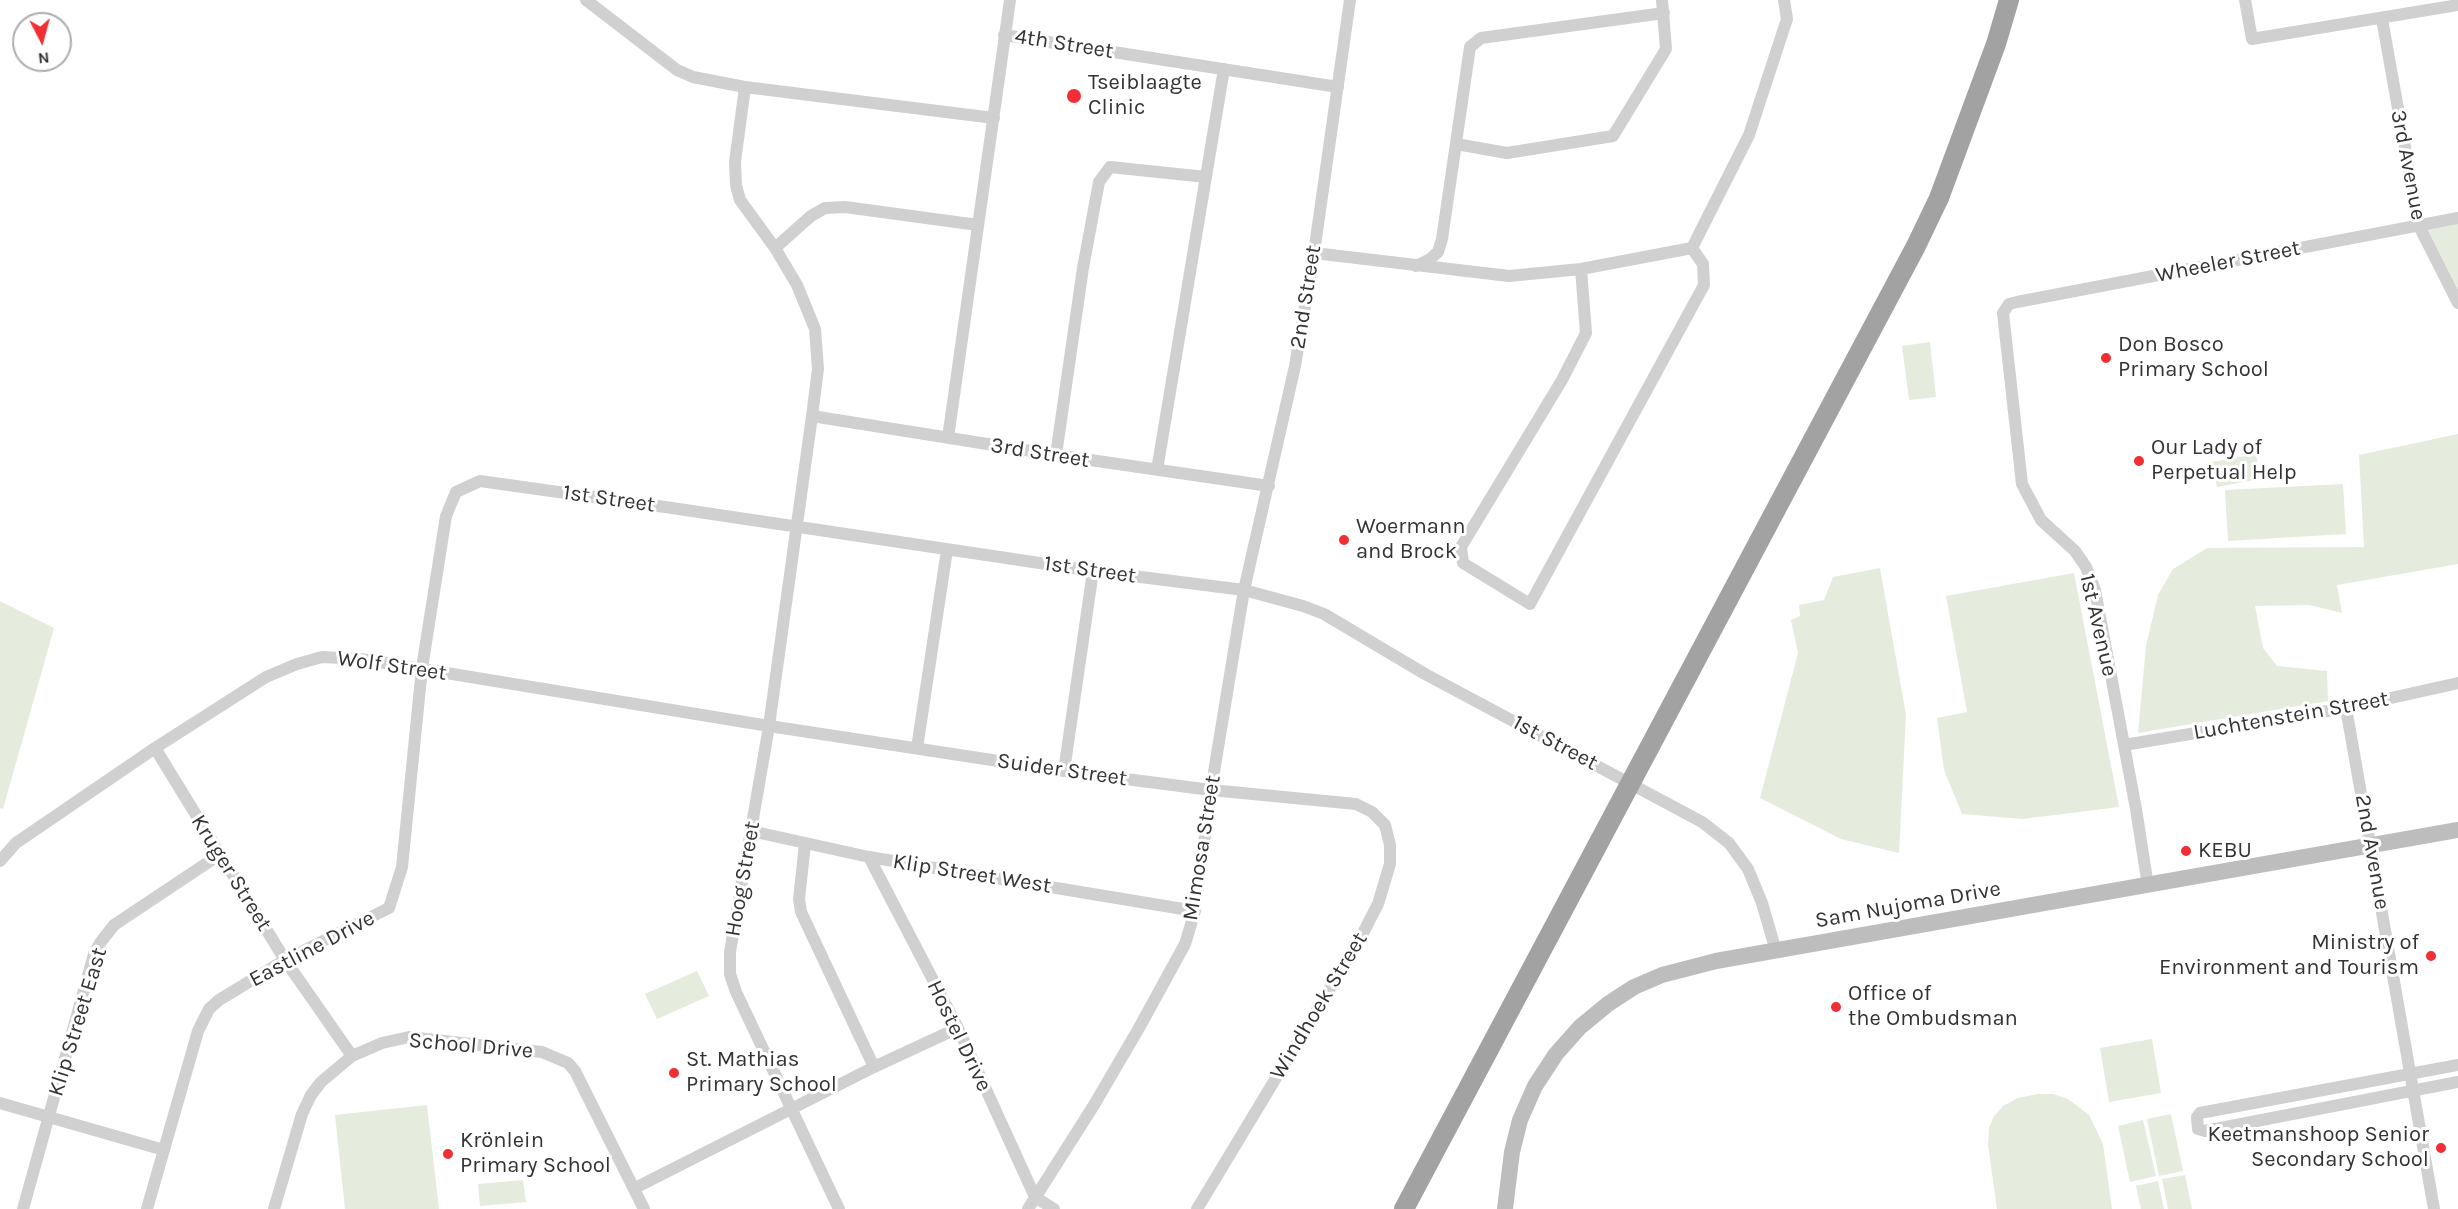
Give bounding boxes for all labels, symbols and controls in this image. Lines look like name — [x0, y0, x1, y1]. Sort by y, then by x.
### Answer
north arrow — [12, 12, 72, 72]
street label: 4th Street — [1013, 23, 1115, 65]
text: N — [37, 48, 50, 68]
place label: Tseiblaagte Clinic — [1088, 70, 1202, 122]
marker: Tseiblaagte Clinic — [1065, 87, 1083, 105]
street label: 3rd Avenue — [2384, 108, 2432, 222]
street label: Wheeler Street — [2154, 235, 2302, 289]
street label: 2nd Street — [1285, 243, 1327, 351]
place label: Don Bosco Primary School — [2118, 332, 2269, 384]
marker: Don Bosco Primary School — [2099, 351, 2113, 365]
street label: 3rd Street — [989, 432, 1091, 474]
place label: Our Lady of Perpetual Help — [2151, 435, 2297, 487]
marker: Our Lady of Perpetual Help — [2132, 454, 2146, 468]
street label: 1st Street — [561, 479, 657, 519]
place label: Woermann and Brock — [1356, 514, 1465, 566]
marker: Woermann and Brock — [1337, 533, 1351, 547]
street label: 1st Street — [1042, 550, 1138, 590]
street label: 1st Avenue — [2073, 571, 2123, 679]
street label: Wolf Street — [336, 645, 448, 687]
street label: Luchtenstein Street — [2191, 686, 2391, 746]
street label: 1st Street — [1508, 710, 1602, 776]
street label: Suider Street — [995, 748, 1129, 792]
street label: Mimosa Street — [1177, 773, 1227, 923]
street label: 2nd Avenue — [2349, 792, 2395, 912]
street label: Kruger Street — [185, 810, 277, 936]
street label: Hoog Street — [720, 819, 766, 939]
place label: KEBU — [2198, 838, 2252, 864]
marker: KEBU — [2179, 844, 2193, 858]
street label: Klip Street West — [891, 848, 1053, 900]
street label: Sam Nujoma Drive — [1813, 876, 2003, 934]
street label: Eastline Drive — [245, 905, 379, 993]
street label: Windhoek Street — [1265, 928, 1373, 1084]
place label: Ministry of Environment and Tourism — [2159, 930, 2419, 981]
street label: Klip Street East — [43, 944, 113, 1100]
marker: Ministry of Environment and Tourism — [2424, 949, 2438, 963]
street label: Hostel Drive — [921, 976, 997, 1096]
place label: Office of the Ombudsman — [1848, 981, 2018, 1032]
marker: Office of the Ombudsman — [1829, 1000, 1843, 1014]
street label: School Drive — [408, 1027, 534, 1065]
place label: St. Mathias Primary School — [686, 1047, 837, 1098]
marker: St. Mathias Primary School — [667, 1066, 681, 1080]
place label: Keetmanshoop Senior Secondary School — [2207, 1122, 2429, 1174]
place label: Krönlein Primary School — [460, 1128, 611, 1180]
marker: Keetmanshoop Senior Secondary School — [2434, 1141, 2448, 1155]
marker: Krönlein Primary School — [441, 1147, 455, 1161]

